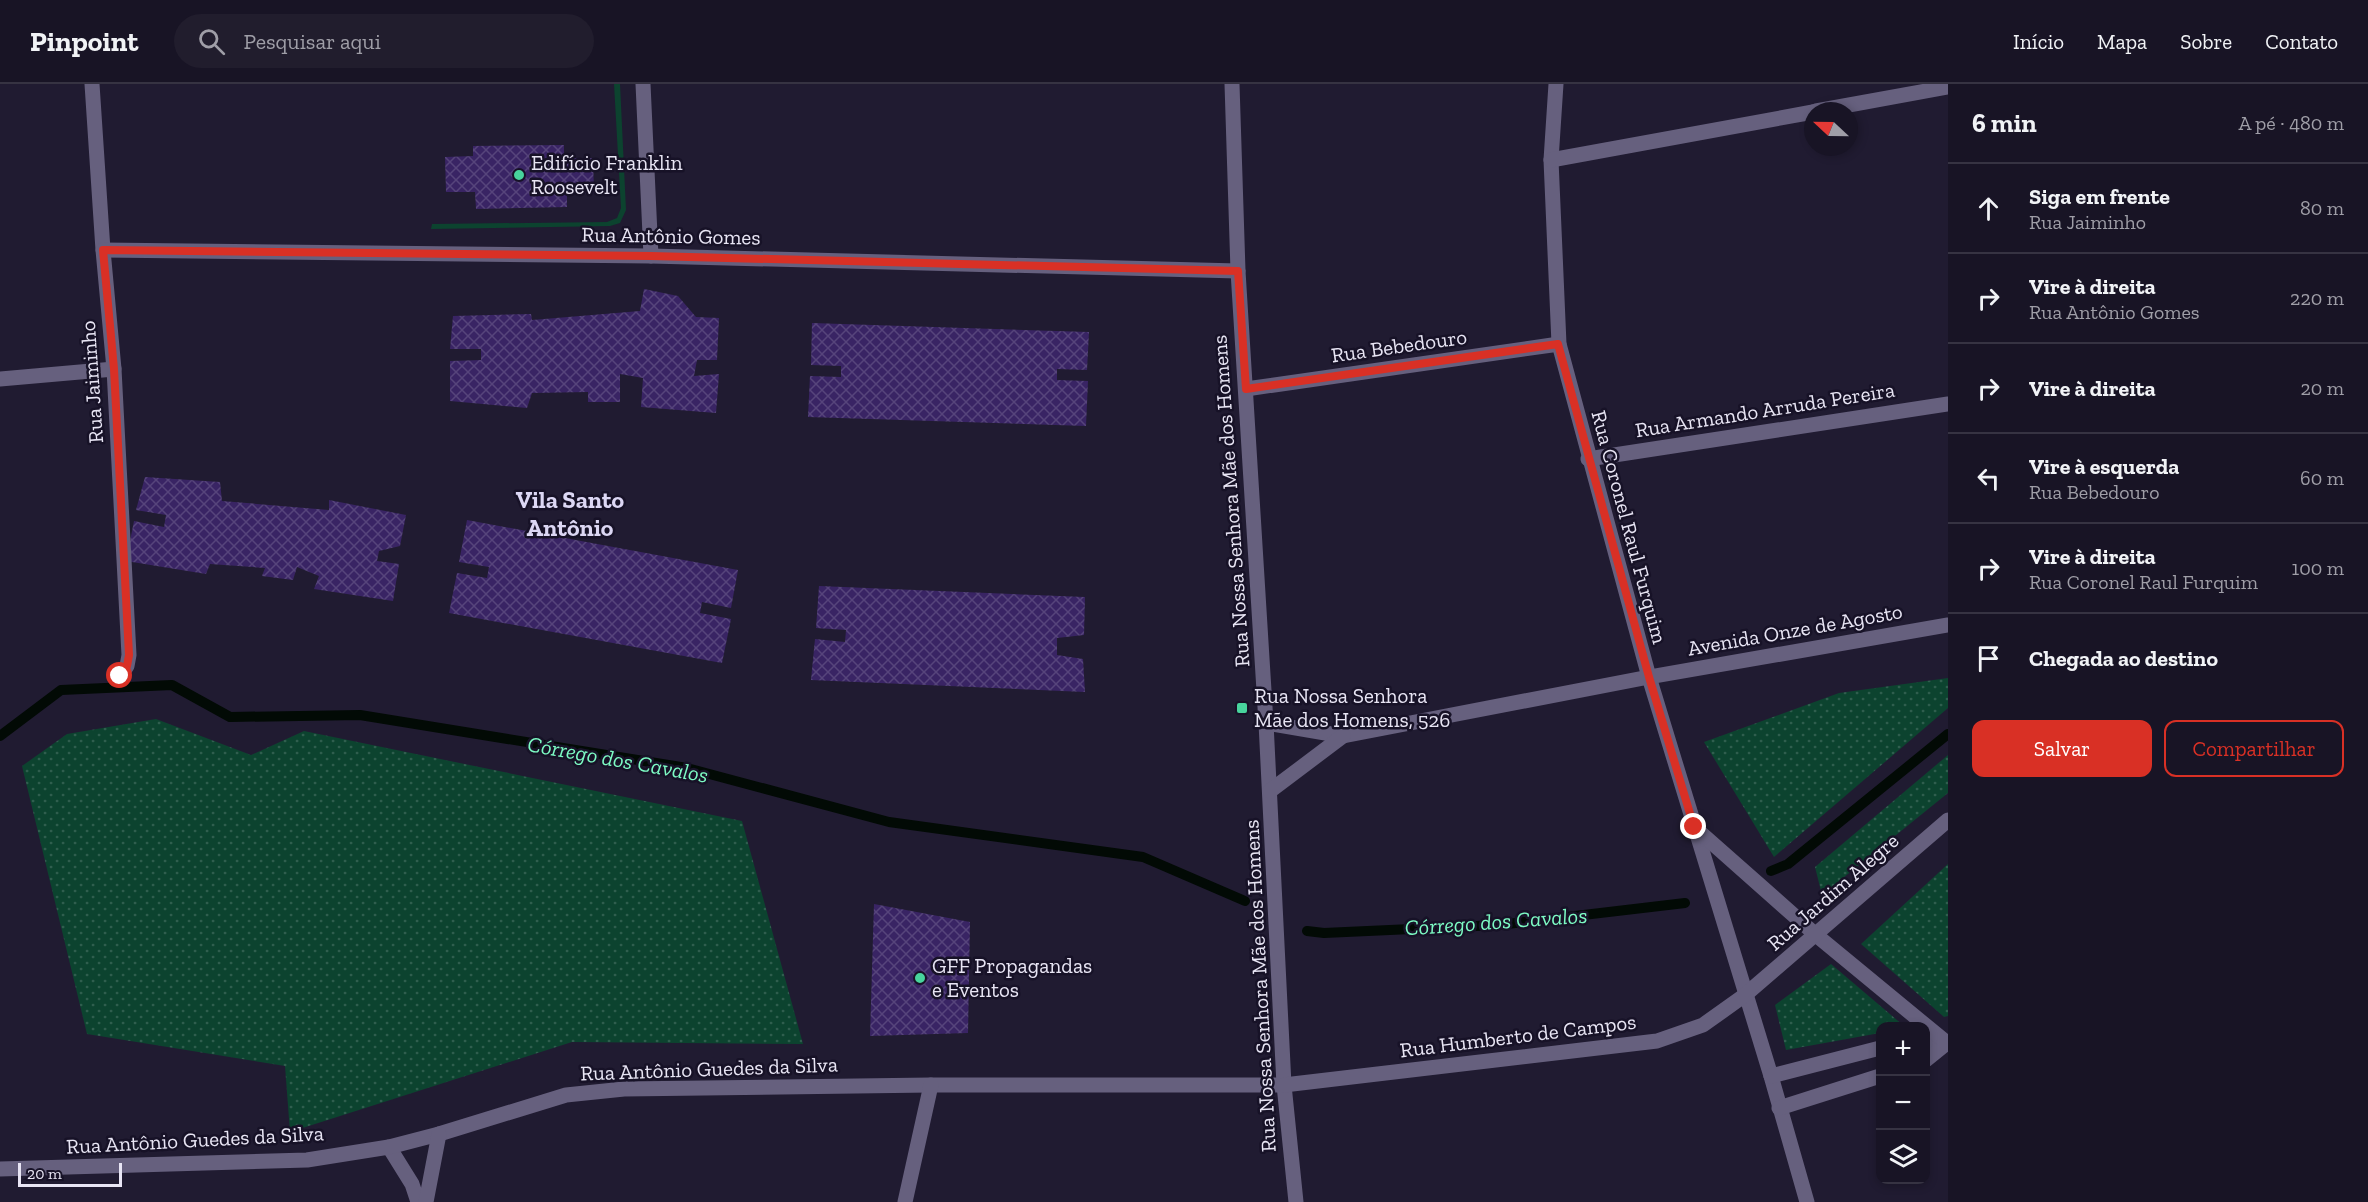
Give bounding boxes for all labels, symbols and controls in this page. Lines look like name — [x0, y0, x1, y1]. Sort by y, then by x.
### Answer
search box — [174, 14, 594, 68]
text: Pinpoint — [30, 25, 138, 58]
icon: search — [195, 25, 228, 58]
text: Pesquisar aqui — [243, 28, 381, 55]
text: Início — [2013, 29, 2064, 54]
text: Mapa — [2097, 29, 2147, 54]
text: Sobre — [2180, 29, 2232, 54]
text: Contato — [2265, 29, 2338, 54]
north arrow — [1804, 102, 1858, 156]
text: 6 min — [1972, 107, 2037, 139]
text: A pé · 480 m — [2238, 111, 2344, 135]
place label: Edifício Franklin Roosevelt — [531, 150, 683, 199]
marker: Edifício Franklin Roosevelt — [512, 168, 526, 182]
text: Siga em frente — [2029, 183, 2170, 210]
icon: ahead — [1972, 192, 2005, 225]
text: 80 m — [2300, 196, 2344, 220]
text: Rua Jaiminho — [2029, 210, 2146, 234]
street label: Rua Antônio Gomes — [581, 221, 761, 250]
text: Vire à direita — [2029, 273, 2156, 300]
icon: right — [1972, 282, 2005, 315]
text: 220 m — [2290, 286, 2344, 310]
text: Rua Antônio Gomes — [2029, 300, 2200, 324]
street label: Rua Jaiminho — [75, 320, 108, 444]
street label: Rua Bebedouro — [1329, 324, 1468, 367]
street label: Rua Nossa Senhora Mãe dos Homens — [1206, 334, 1255, 668]
icon: right — [1972, 372, 2005, 405]
text: Vire à direita — [2029, 375, 2156, 402]
text: 20 m — [2300, 376, 2344, 400]
street label: Rua Armando Arruda Pereira — [1633, 377, 1897, 442]
street label: Rua Coronel Raul Furquim — [1586, 408, 1673, 646]
text: Vire à esquerda — [2029, 453, 2179, 480]
icon: left — [1972, 462, 2005, 495]
text: 60 m — [2300, 466, 2344, 490]
text: Rua Bebedouro — [2029, 480, 2159, 504]
district label: Vila Santo Antônio — [516, 485, 625, 542]
text: Vire à direita — [2029, 543, 2156, 570]
icon: right — [1972, 552, 2005, 585]
text: 100 m — [2291, 556, 2344, 580]
text: Rua Coronel Raul Furquim — [2029, 570, 2258, 594]
street label: Avenida Onze de Agosto — [1685, 598, 1904, 661]
icon: arrive — [1972, 642, 2005, 675]
text: Chegada ao destino — [2029, 645, 2218, 672]
route start — [106, 662, 132, 688]
place label: Rua Nossa Senhora Mãe dos Homens, 526 — [1254, 683, 1450, 732]
marker: Rua Nossa Senhora Mãe dos Homens, 526 — [1235, 701, 1249, 715]
button: Salvar — [1972, 720, 2152, 777]
button: Compartilhar — [2164, 720, 2344, 777]
water label: Córrego dos Cavalos — [525, 730, 710, 789]
route end — [1680, 813, 1706, 839]
street label: Rua Nossa Senhora Mãe dos Homens — [1238, 819, 1281, 1153]
street label: Rua Jardim Alegre — [1762, 828, 1904, 956]
water label: Córrego dos Cavalos — [1404, 902, 1588, 941]
place label: GFF Propagandas e Eventos — [932, 953, 1092, 1002]
marker: GFF Propagandas e Eventos — [913, 971, 927, 985]
street label: Rua Humberto de Campos — [1398, 1009, 1637, 1062]
map controls — [1876, 1022, 1930, 1184]
button: + — [1876, 1022, 1930, 1076]
street label: Rua Antônio Guedes da Silva — [580, 1052, 838, 1085]
button: − — [1876, 1076, 1930, 1130]
street label: Rua Antônio Guedes da Silva — [66, 1120, 324, 1159]
button: layers — [1876, 1130, 1930, 1184]
scale bar — [18, 1160, 122, 1188]
text: 20 m — [27, 1164, 62, 1183]

